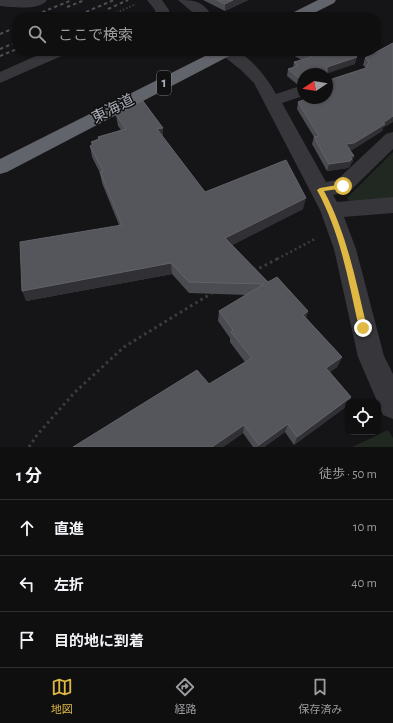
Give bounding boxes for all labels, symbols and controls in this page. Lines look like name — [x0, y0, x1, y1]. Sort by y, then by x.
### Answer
search box — [12, 12, 381, 56]
icon: search — [26, 23, 48, 45]
text: ここで検索 — [58, 28, 133, 43]
north arrow — [297, 68, 333, 104]
road number: 1 — [157, 71, 171, 95]
street label: 東海道 — [89, 91, 136, 126]
route start — [334, 177, 352, 195]
route end — [354, 319, 372, 337]
map controls — [345, 399, 381, 435]
button: locate — [345, 399, 381, 435]
text: 1 分 — [16, 467, 42, 484]
text: 徒歩 · 50 m — [319, 468, 377, 481]
icon: ahead — [16, 517, 38, 539]
text: 10 m — [353, 521, 377, 534]
text: 直進 — [54, 522, 84, 537]
icon: left — [16, 573, 38, 595]
text: 40 m — [351, 577, 377, 590]
text: 左折 — [54, 578, 84, 593]
icon: arrive — [16, 629, 38, 651]
text: 目的地に到着 — [54, 634, 144, 649]
tab: 地図 — [51, 676, 73, 716]
tab: 経路 — [174, 676, 196, 716]
tab: 保存済み — [298, 676, 342, 716]

